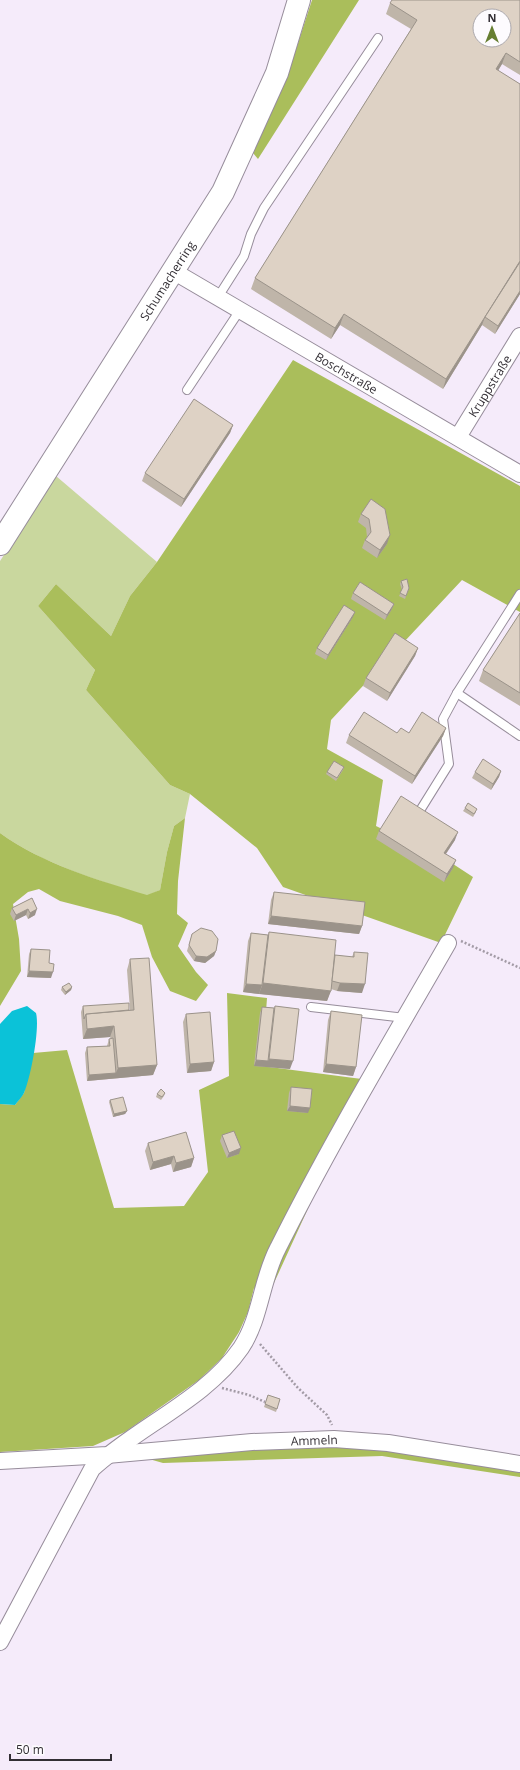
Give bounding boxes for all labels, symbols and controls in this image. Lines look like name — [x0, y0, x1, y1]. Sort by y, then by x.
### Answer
north arrow — [472, 8, 512, 48]
text: N — [488, 10, 496, 25]
street label: Schumacherring — [135, 237, 199, 324]
street label: Boschstraße — [312, 348, 381, 398]
street label: Kruppstraße — [464, 351, 515, 420]
street label: Ammeln — [290, 1430, 338, 1449]
scale bar — [10, 1736, 111, 1762]
text: 50 m — [16, 1741, 44, 1758]

